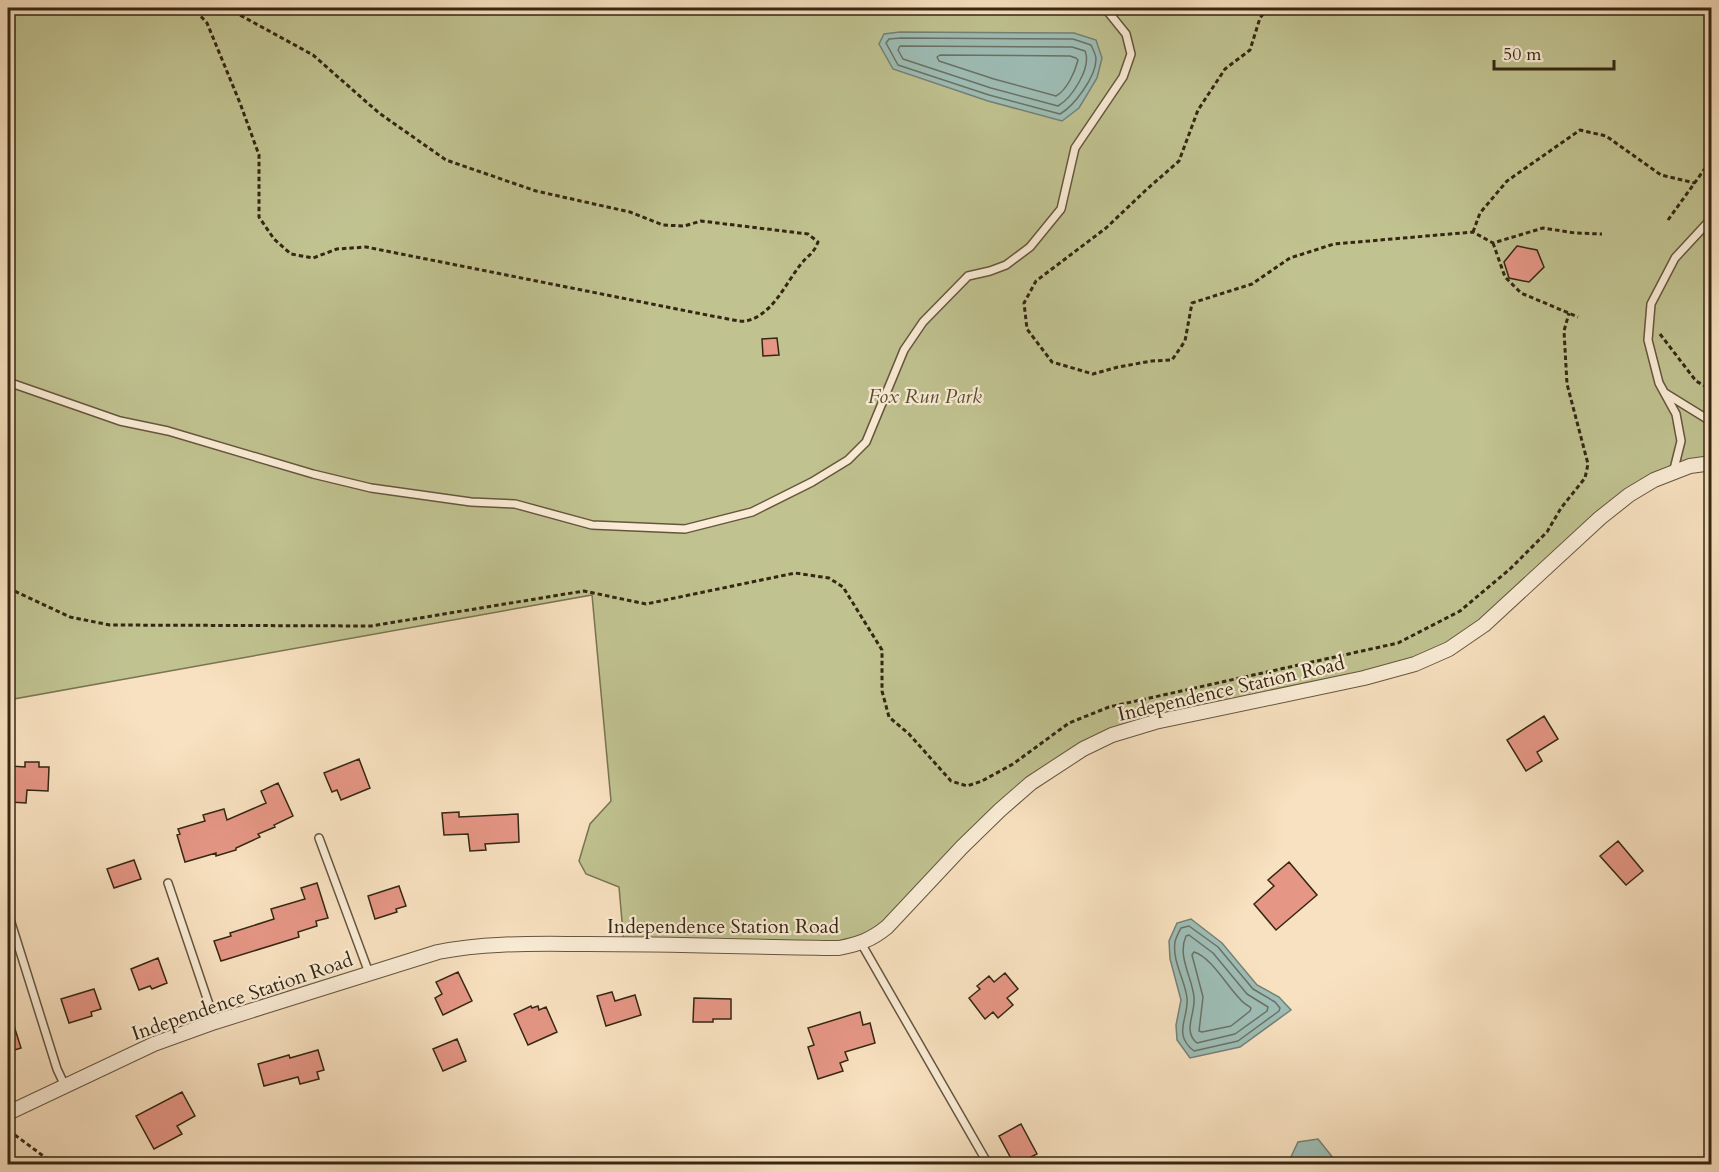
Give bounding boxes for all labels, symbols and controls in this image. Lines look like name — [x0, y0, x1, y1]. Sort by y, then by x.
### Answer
scale bar — [1494, 33, 1614, 71]
text: 50 m — [1503, 42, 1542, 67]
park label: Fox Run Park — [868, 383, 982, 410]
street label: Independence Station Road — [1115, 649, 1348, 728]
street label: Independence Station Road — [607, 913, 839, 940]
street label: Independence Station Road — [128, 946, 357, 1047]

